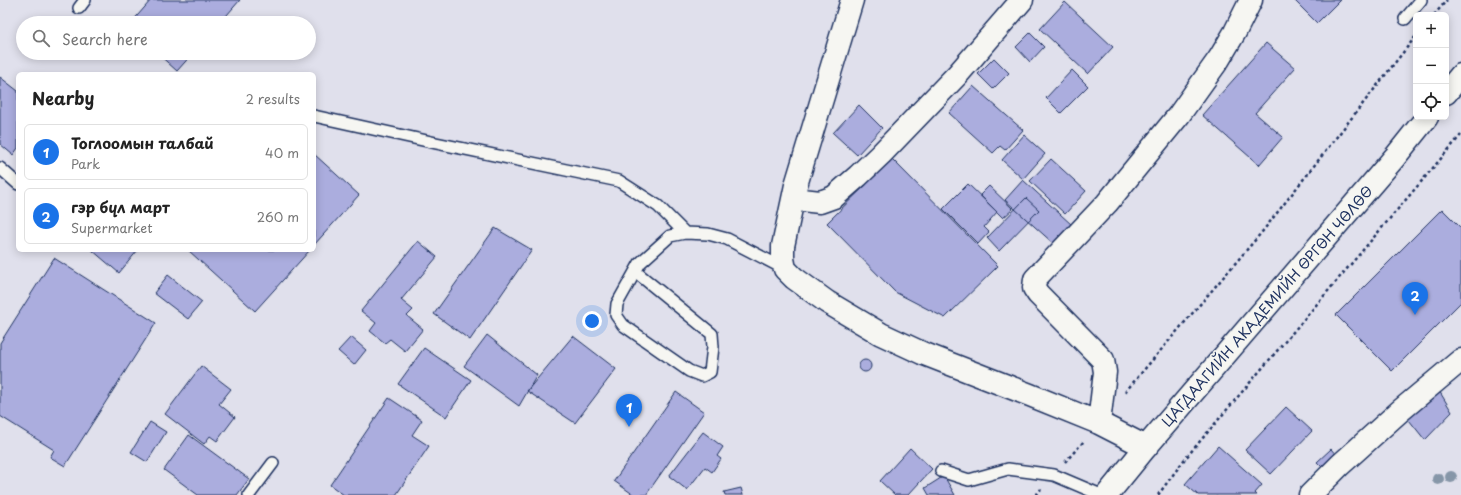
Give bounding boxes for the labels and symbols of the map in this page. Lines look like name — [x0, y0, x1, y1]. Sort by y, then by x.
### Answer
street label: ЦАГДААГИЙН АКАДЕМИЙН ӨРГӨН ЧӨЛӨӨ — [1156, 181, 1378, 431]
pin: 2 — [1402, 282, 1428, 315]
your location — [582, 311, 602, 331]
pin: 1 — [616, 394, 642, 427]

